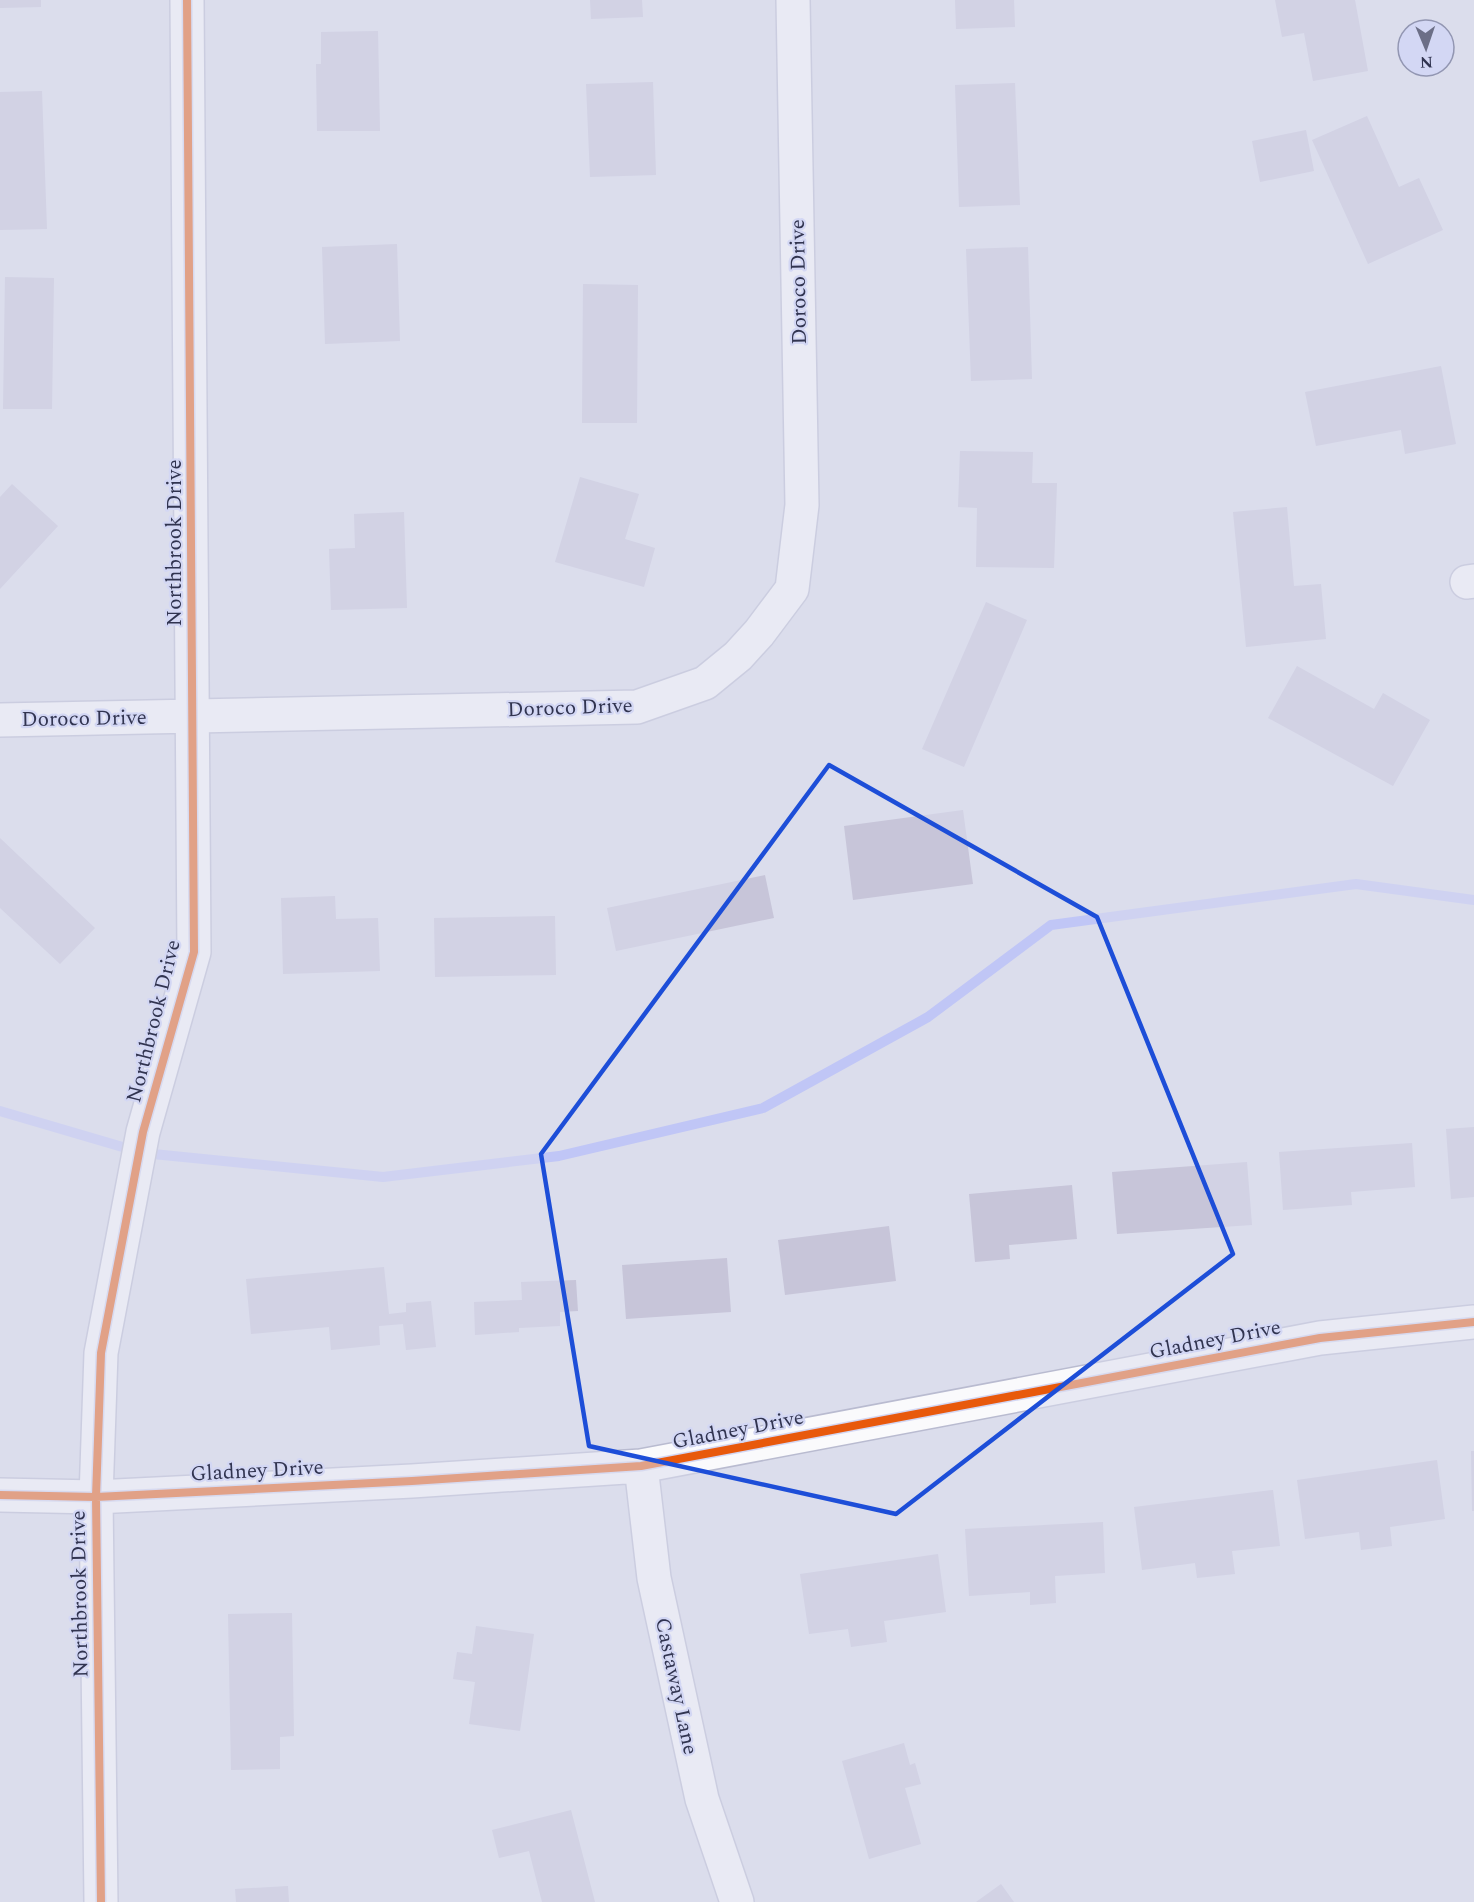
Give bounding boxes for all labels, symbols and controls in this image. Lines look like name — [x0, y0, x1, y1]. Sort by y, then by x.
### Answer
north arrow — [1396, 18, 1456, 78]
text: N — [1420, 50, 1433, 74]
street label: Doroco Drive — [782, 219, 816, 345]
street label: Northbrook Drive — [159, 459, 191, 627]
street label: Doroco Drive — [507, 690, 633, 726]
street label: Doroco Drive — [21, 702, 147, 736]
street label: Northbrook Drive — [118, 936, 190, 1106]
street label: Gladney Drive — [1147, 1312, 1284, 1368]
street label: Gladney Drive — [670, 1402, 807, 1458]
street label: Gladney Drive — [190, 1452, 325, 1490]
street label: Northbrook Drive — [63, 1510, 97, 1678]
street label: Castaway Lane — [646, 1615, 706, 1758]

